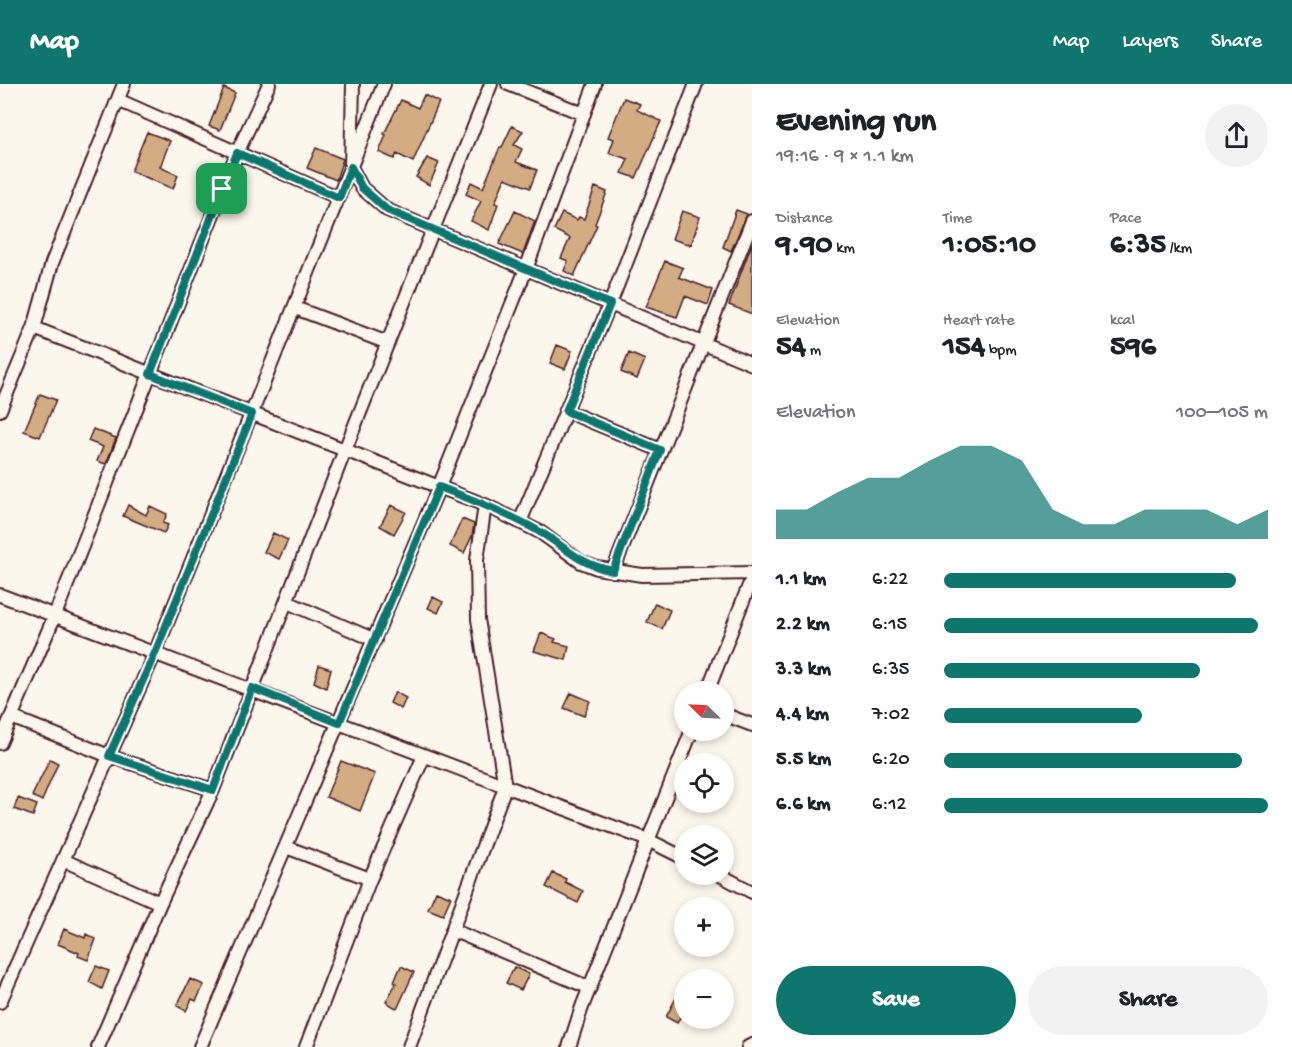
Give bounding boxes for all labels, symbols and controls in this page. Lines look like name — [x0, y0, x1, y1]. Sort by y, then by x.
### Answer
text: Map — [30, 26, 79, 59]
text: Map — [1053, 30, 1089, 55]
text: Layers — [1122, 30, 1178, 55]
text: Share — [1211, 30, 1262, 55]
text: Evening run — [776, 104, 936, 142]
button: share — [1205, 104, 1268, 167]
text: 19:16 · 9 × 1.1 km — [776, 146, 914, 169]
pin — [196, 163, 247, 214]
icon: arrive — [205, 172, 238, 205]
text: Distance — [776, 210, 833, 229]
text: Time — [943, 210, 972, 229]
text: Pace — [1110, 210, 1141, 229]
text: 9.90 — [776, 229, 833, 264]
text: 1:05:10 — [943, 229, 1036, 264]
text: 6:35 — [1110, 229, 1166, 264]
text: km — [833, 240, 855, 259]
text: /km — [1166, 240, 1192, 259]
text: Elevation — [776, 312, 840, 331]
text: Heart rate — [943, 312, 1015, 331]
text: kcal — [1110, 312, 1135, 331]
text: 54 — [776, 331, 806, 366]
text: 154 — [943, 331, 985, 366]
text: 596 — [1110, 331, 1156, 366]
text: m — [806, 342, 821, 361]
text: bpm — [985, 342, 1017, 361]
text: Elevation — [776, 402, 856, 425]
text: 100–105 m — [1176, 402, 1268, 425]
text: 1.1 km — [776, 569, 826, 592]
text: 6:22 — [872, 569, 908, 592]
text: 2.2 km — [776, 614, 830, 637]
text: 6:15 — [872, 614, 907, 637]
text: 3.3 km — [776, 659, 831, 682]
text: 6:35 — [872, 659, 909, 682]
north arrow — [674, 681, 734, 741]
map controls — [674, 681, 734, 1029]
text: 4.4 km — [776, 704, 829, 727]
text: 7:02 — [872, 704, 910, 727]
text: 5.5 km — [776, 749, 831, 772]
text: 6:20 — [872, 749, 910, 772]
button: locate — [674, 753, 734, 813]
text: 6.6 km — [776, 794, 830, 817]
text: 6:12 — [872, 794, 906, 817]
button: layers — [674, 825, 734, 885]
button: + — [674, 897, 734, 957]
button: Save — [776, 966, 1016, 1035]
button: Share — [1028, 966, 1268, 1035]
button: − — [674, 969, 734, 1029]

